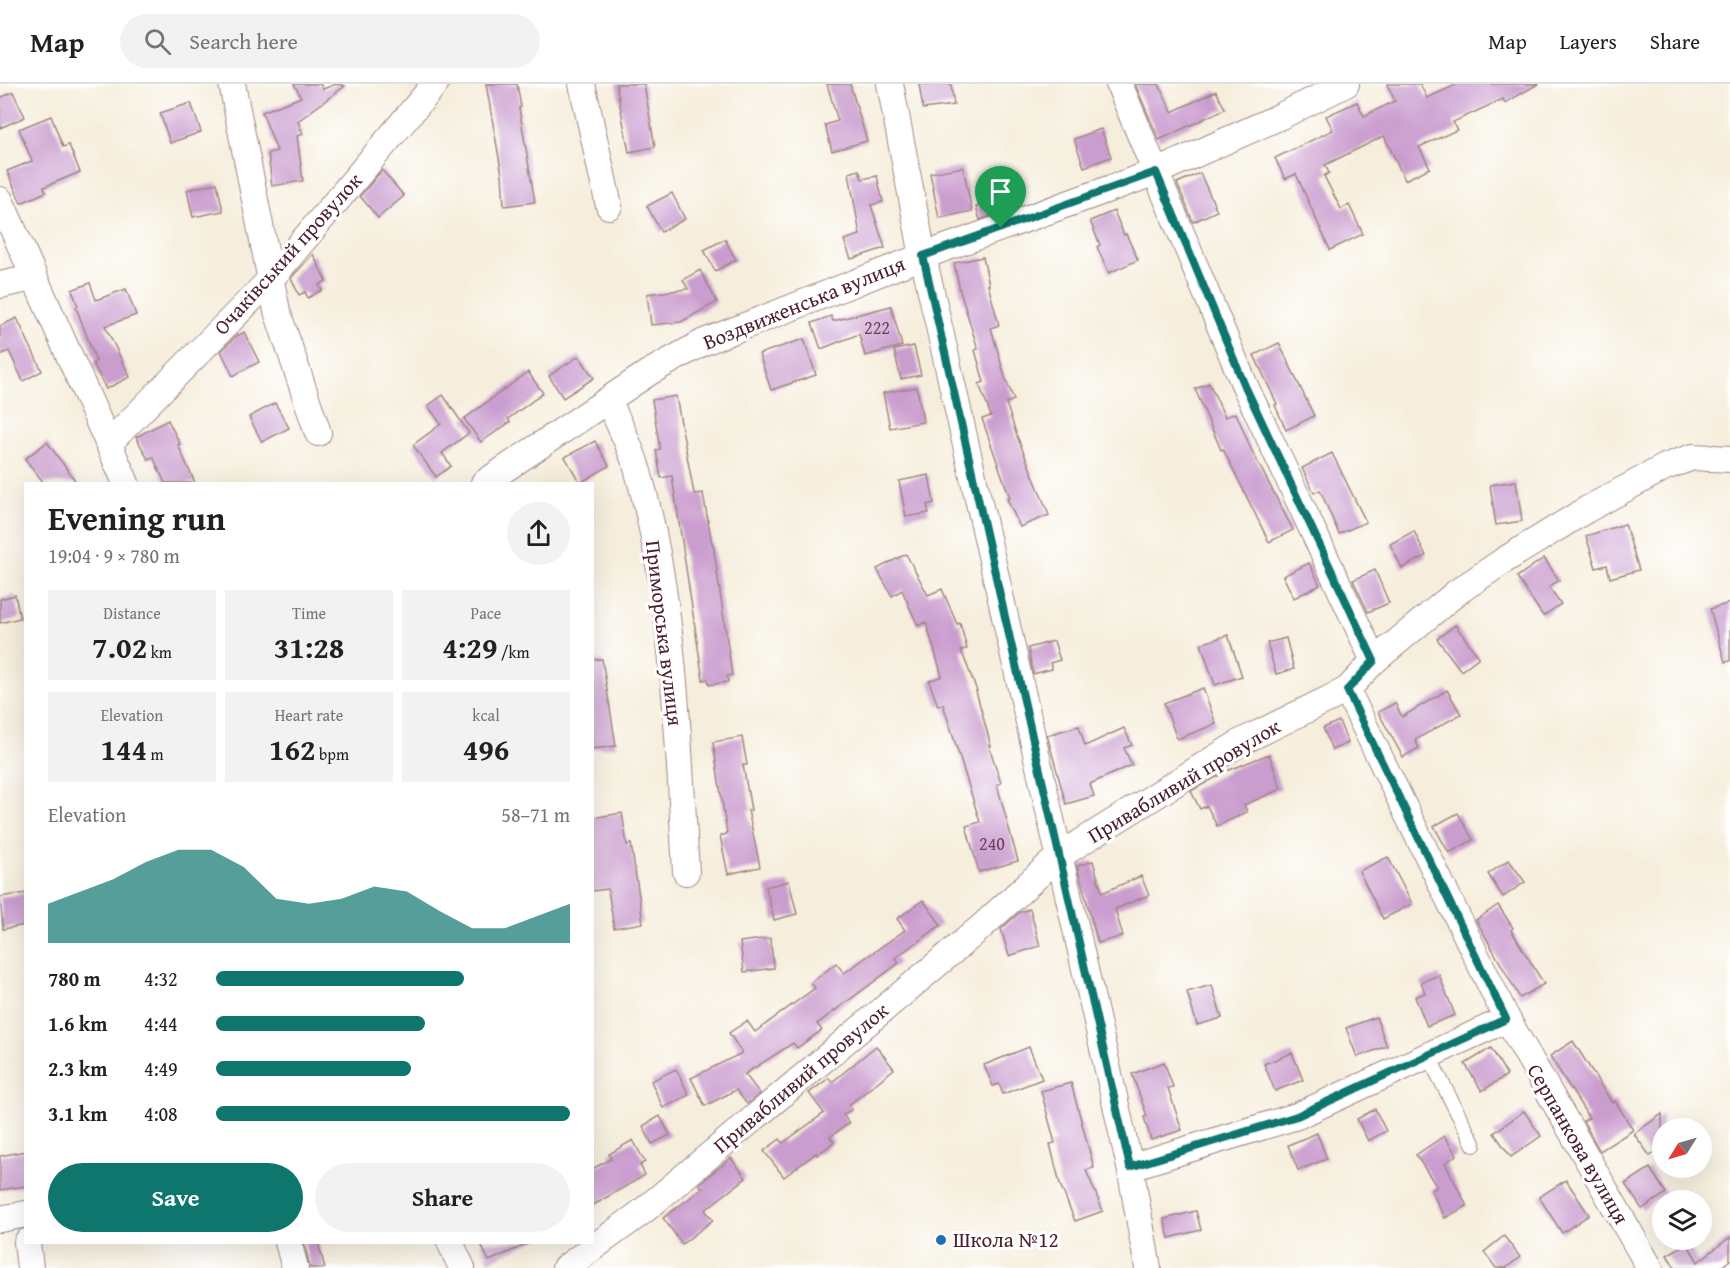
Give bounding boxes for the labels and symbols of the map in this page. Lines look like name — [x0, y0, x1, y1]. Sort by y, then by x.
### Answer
street label: Очаківський провулок — [206, 166, 369, 342]
pin — [975, 166, 1026, 228]
street label: Воздвиженська вулиця — [698, 248, 910, 357]
house number: 222 — [864, 314, 890, 341]
street label: Приморська вулиця — [638, 538, 691, 728]
street label: Привабливий провулок — [1081, 711, 1286, 851]
house number: 240 — [979, 830, 1005, 857]
street label: Привабливий провулок — [706, 995, 895, 1160]
street label: Серпанкова вулиця — [1520, 1058, 1637, 1230]
north arrow — [1652, 1118, 1712, 1178]
place label: Школа №12 — [953, 1224, 1059, 1255]
marker: Школа №12 — [934, 1233, 948, 1247]

